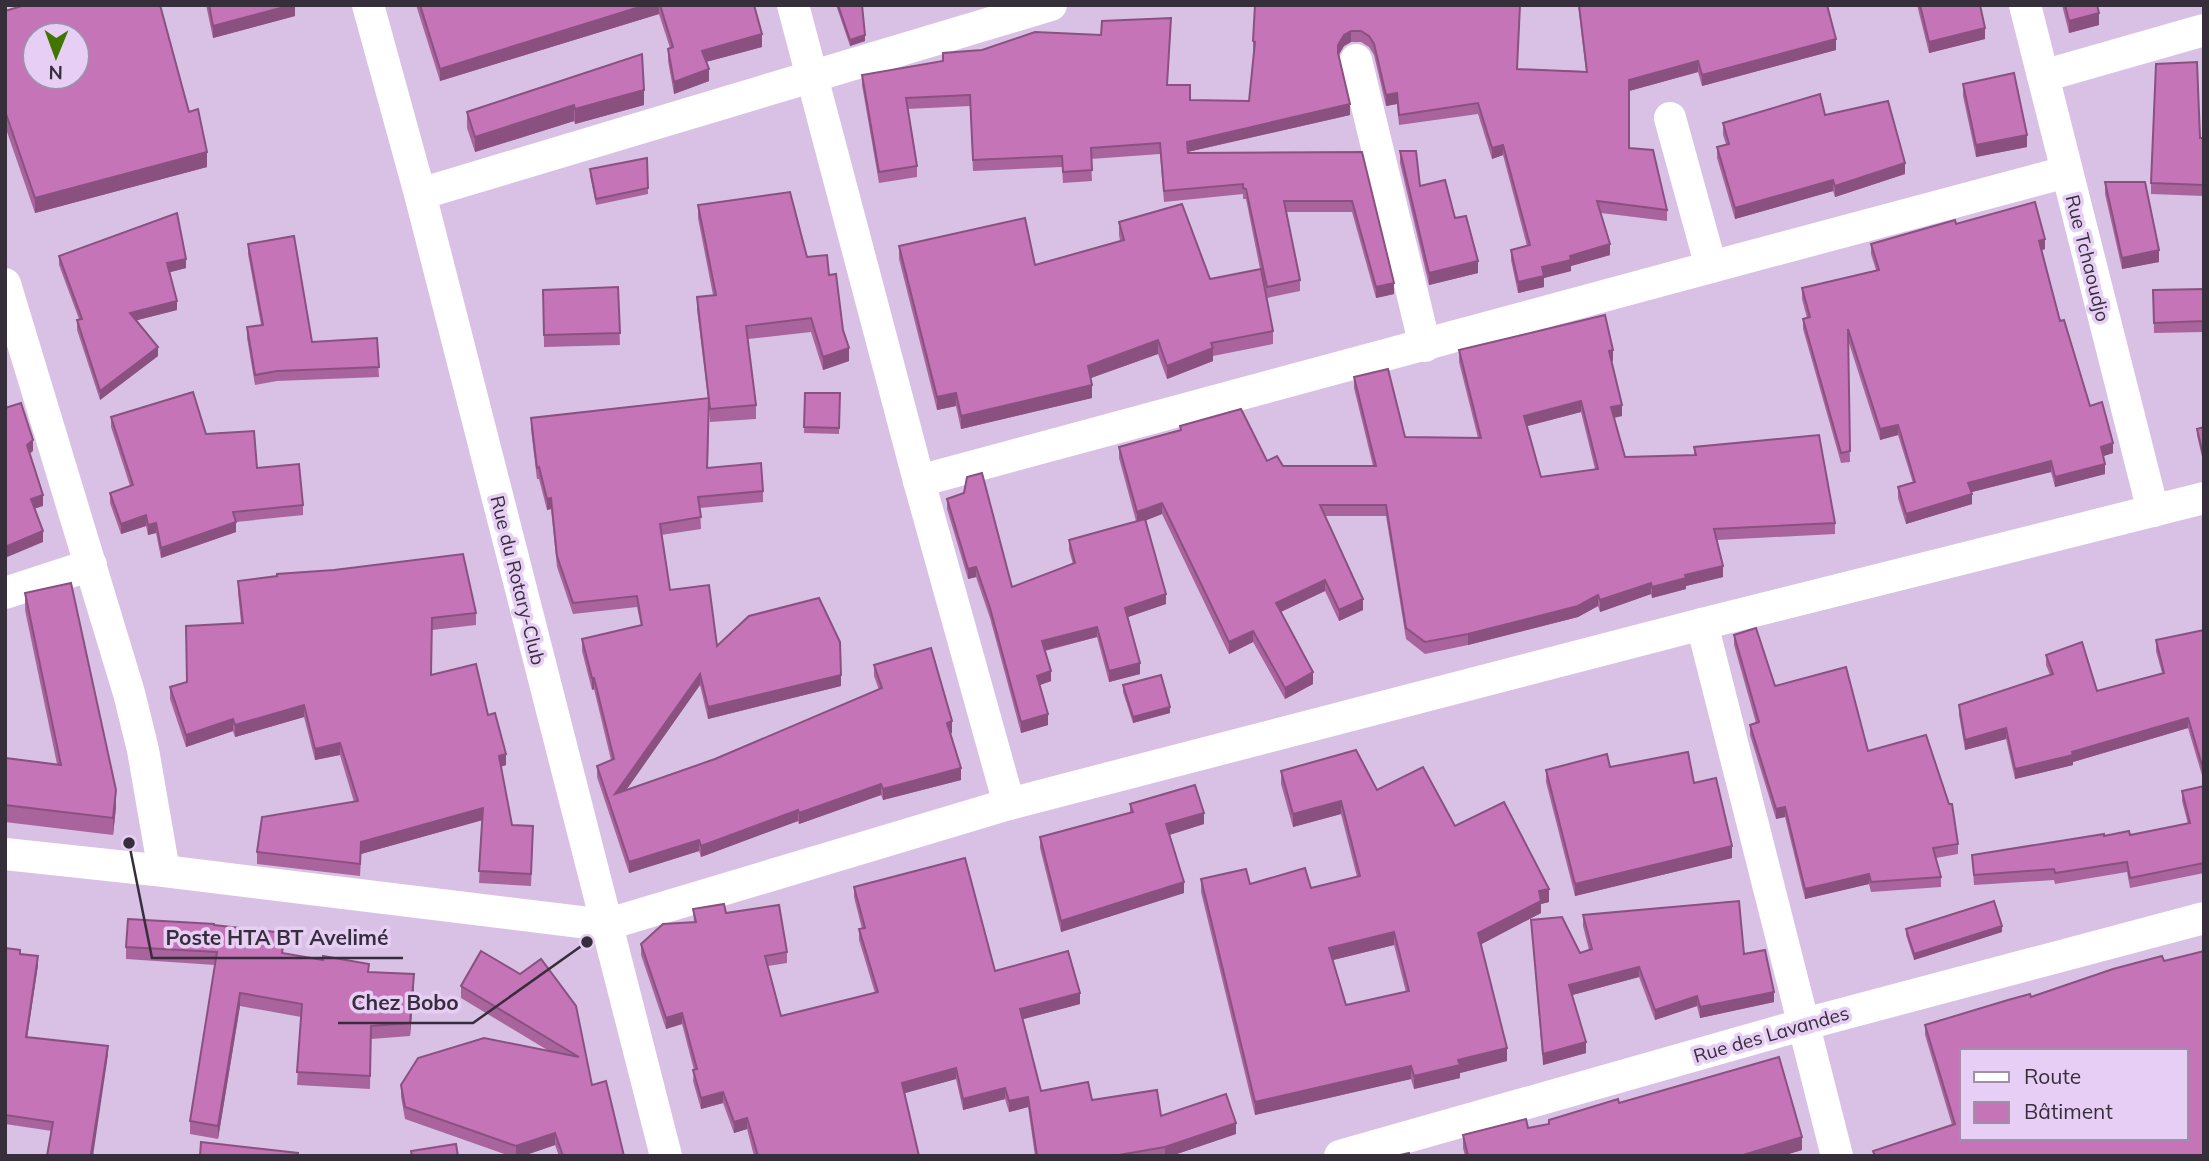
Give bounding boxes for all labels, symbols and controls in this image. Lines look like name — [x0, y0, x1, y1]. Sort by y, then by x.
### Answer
north arrow — [21, 21, 91, 91]
text: N — [48, 61, 63, 85]
street label: Rue Tchaoudjo — [2061, 192, 2115, 324]
street label: Rue du Rotary-Club — [485, 493, 551, 667]
callout: Poste HTA BT Avelimé — [152, 916, 403, 958]
text: Poste HTA BT Avelimé — [166, 924, 388, 950]
callout: Chez Bobo — [338, 981, 473, 1023]
text: Chez Bobo — [351, 989, 459, 1015]
street label: Rue des Lavandes — [1690, 1000, 1852, 1068]
legend — [1960, 1049, 2188, 1140]
text: Route — [2024, 1063, 2081, 1089]
text: Bâtiment — [2024, 1098, 2113, 1124]

